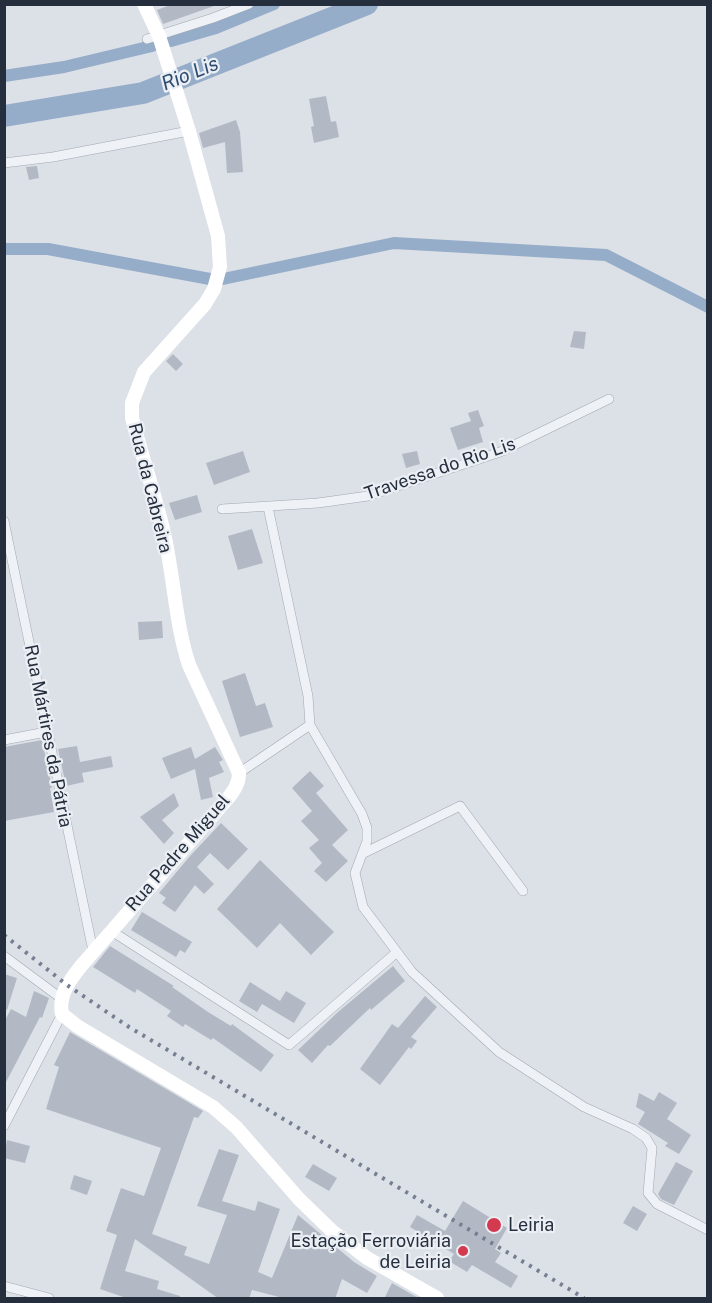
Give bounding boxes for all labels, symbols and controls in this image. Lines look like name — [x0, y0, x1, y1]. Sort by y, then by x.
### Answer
water label: Rio Lis — [158, 52, 222, 96]
street label: Rua da Cabreira — [123, 421, 177, 555]
street label: Travessa do Rio Lis — [362, 433, 518, 505]
street label: Rua Mártires da Pátria — [20, 643, 76, 829]
street label: Rua Padre Miguel — [121, 790, 235, 916]
place label: Leiria — [508, 1214, 554, 1236]
marker: Leiria — [485, 1216, 503, 1234]
place label: Estação Ferroviária de Leiria — [291, 1230, 451, 1272]
marker: Estação Ferroviária de Leiria — [456, 1244, 470, 1258]

